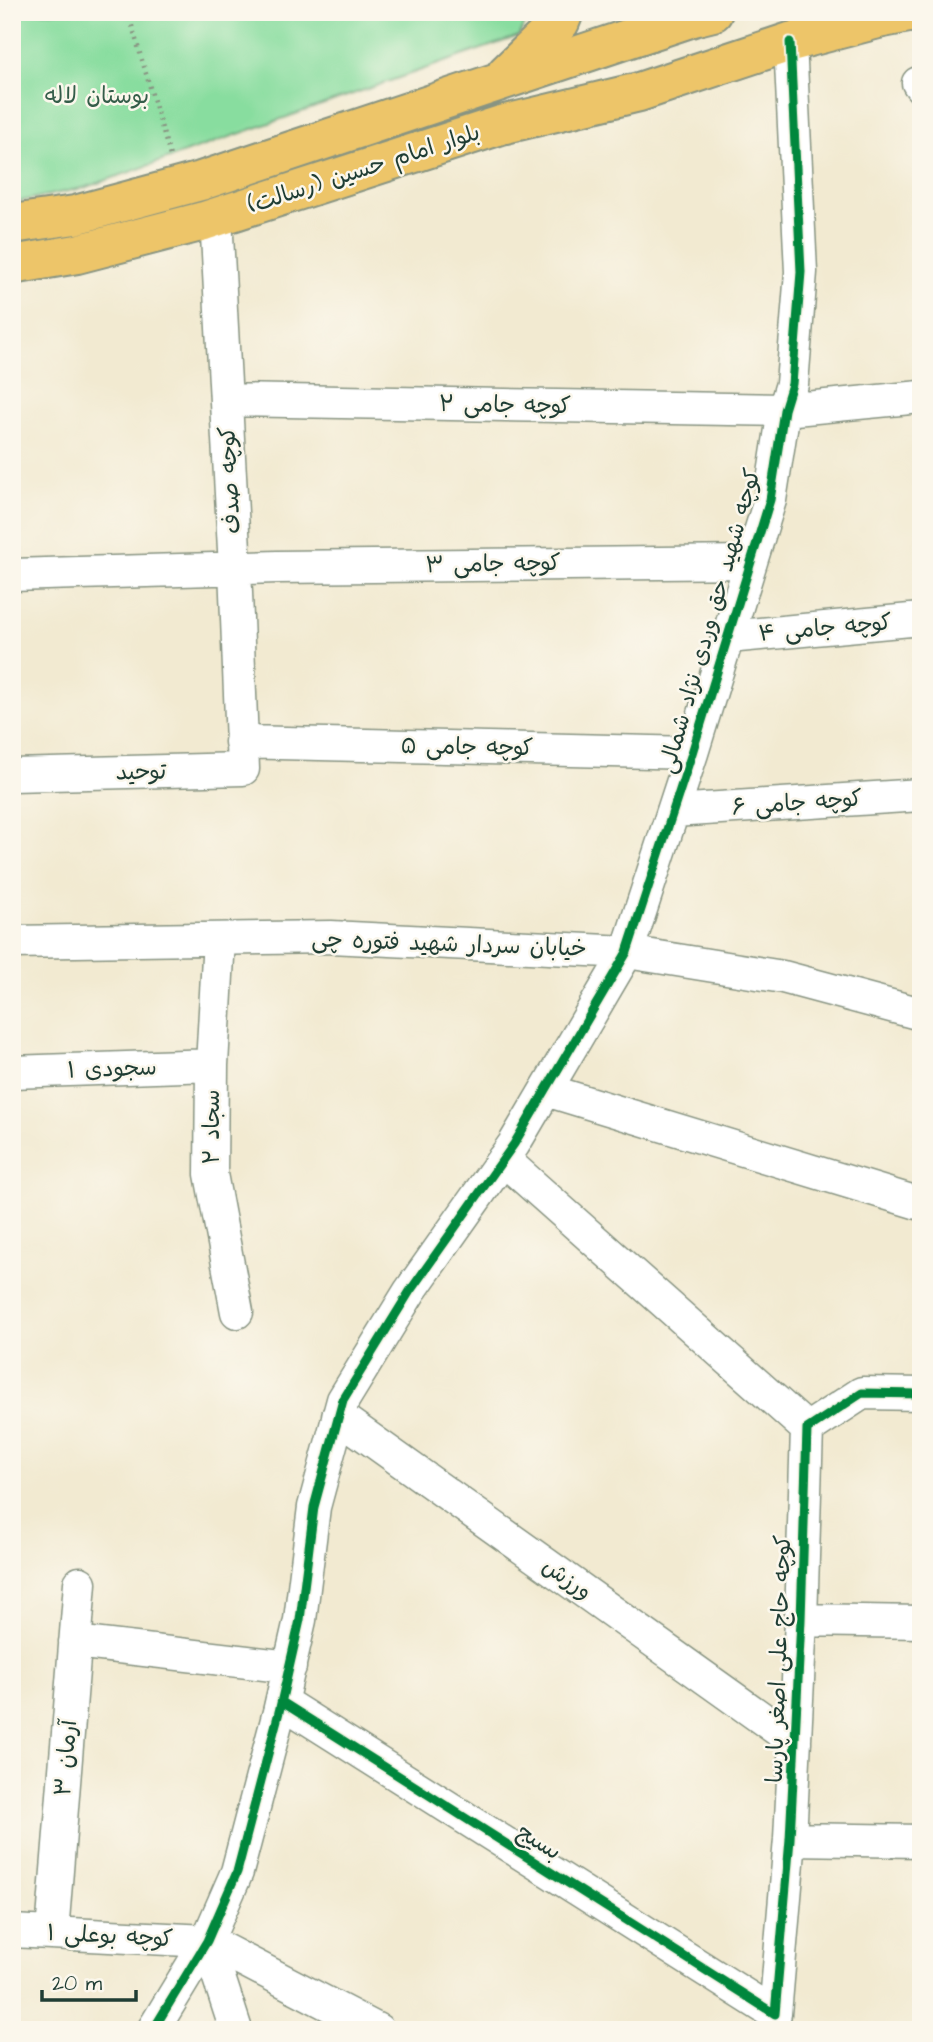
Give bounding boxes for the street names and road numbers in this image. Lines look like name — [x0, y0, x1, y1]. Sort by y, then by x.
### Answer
street label: بلوار امام حسین (رسالت) — [244, 116, 484, 223]
street label: کوچه جامی ۲ — [439, 388, 572, 422]
street label: کوچه صدف — [211, 425, 249, 535]
street label: کوچه شهید حق وردی نژاد شمالی — [651, 465, 769, 777]
street label: کوچه جامی ۳ — [425, 547, 561, 581]
street label: کوچه جامی ۴ — [757, 606, 893, 650]
street label: کوچه جامی ۵ — [400, 730, 534, 764]
street label: توحید — [115, 756, 167, 788]
street label: کوچه جامی ۶ — [731, 782, 863, 824]
street label: خیابان سردار شهید فتوره چی — [311, 923, 587, 965]
street label: سجودی ۱ — [67, 1051, 157, 1087]
street label: سجاد ۲ — [196, 1089, 228, 1165]
street label: کوچه حاج علی اصغر پارسا — [759, 1534, 799, 1784]
street label: ورزش — [536, 1550, 598, 1608]
street label: آرمان ۳ — [47, 1717, 85, 1798]
street label: بسیج — [511, 1816, 567, 1868]
street label: کوچه بوعلی ۱ — [46, 1917, 174, 1955]

